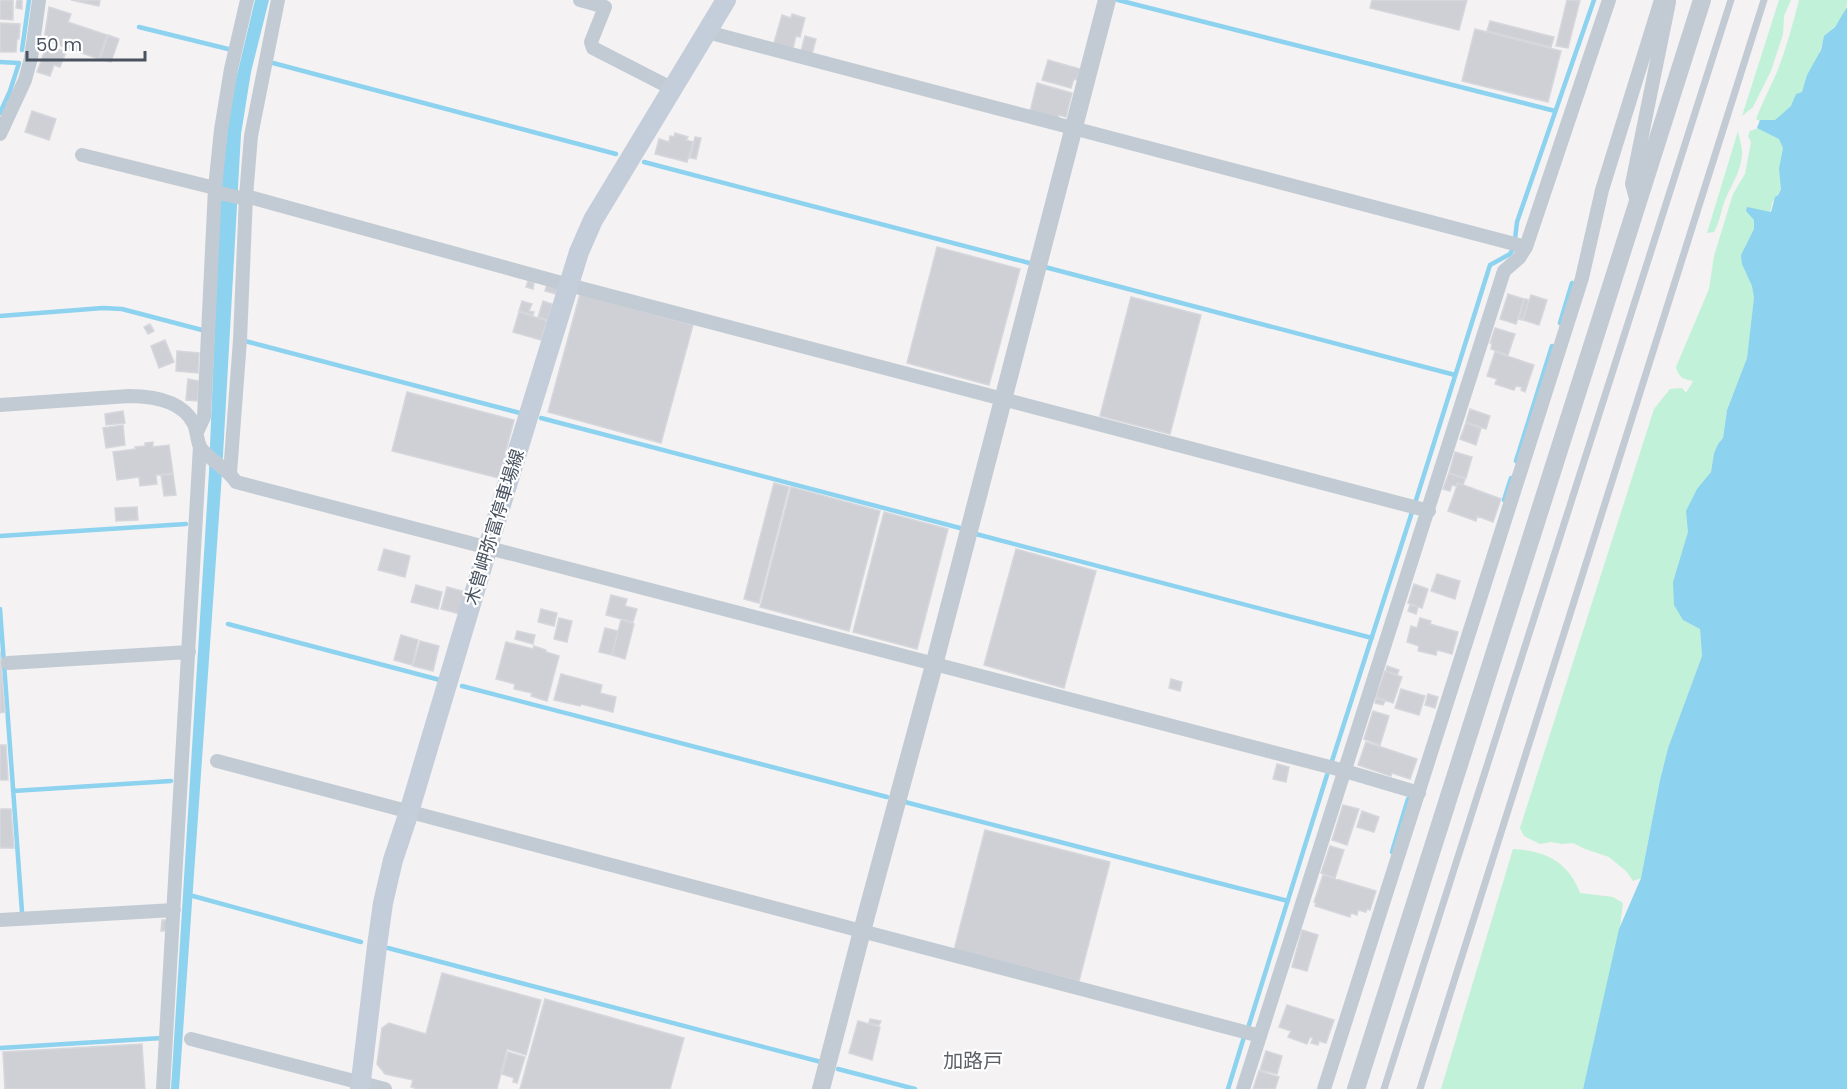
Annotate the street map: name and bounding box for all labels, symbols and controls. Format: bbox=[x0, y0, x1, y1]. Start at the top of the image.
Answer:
scale bar bbox=[27, 24, 146, 62]
text: 50 m bbox=[36, 32, 82, 57]
street label: 木曽岬弥富停車場線 bbox=[458, 446, 530, 608]
district label: 加路戸 bbox=[943, 1047, 1003, 1075]

